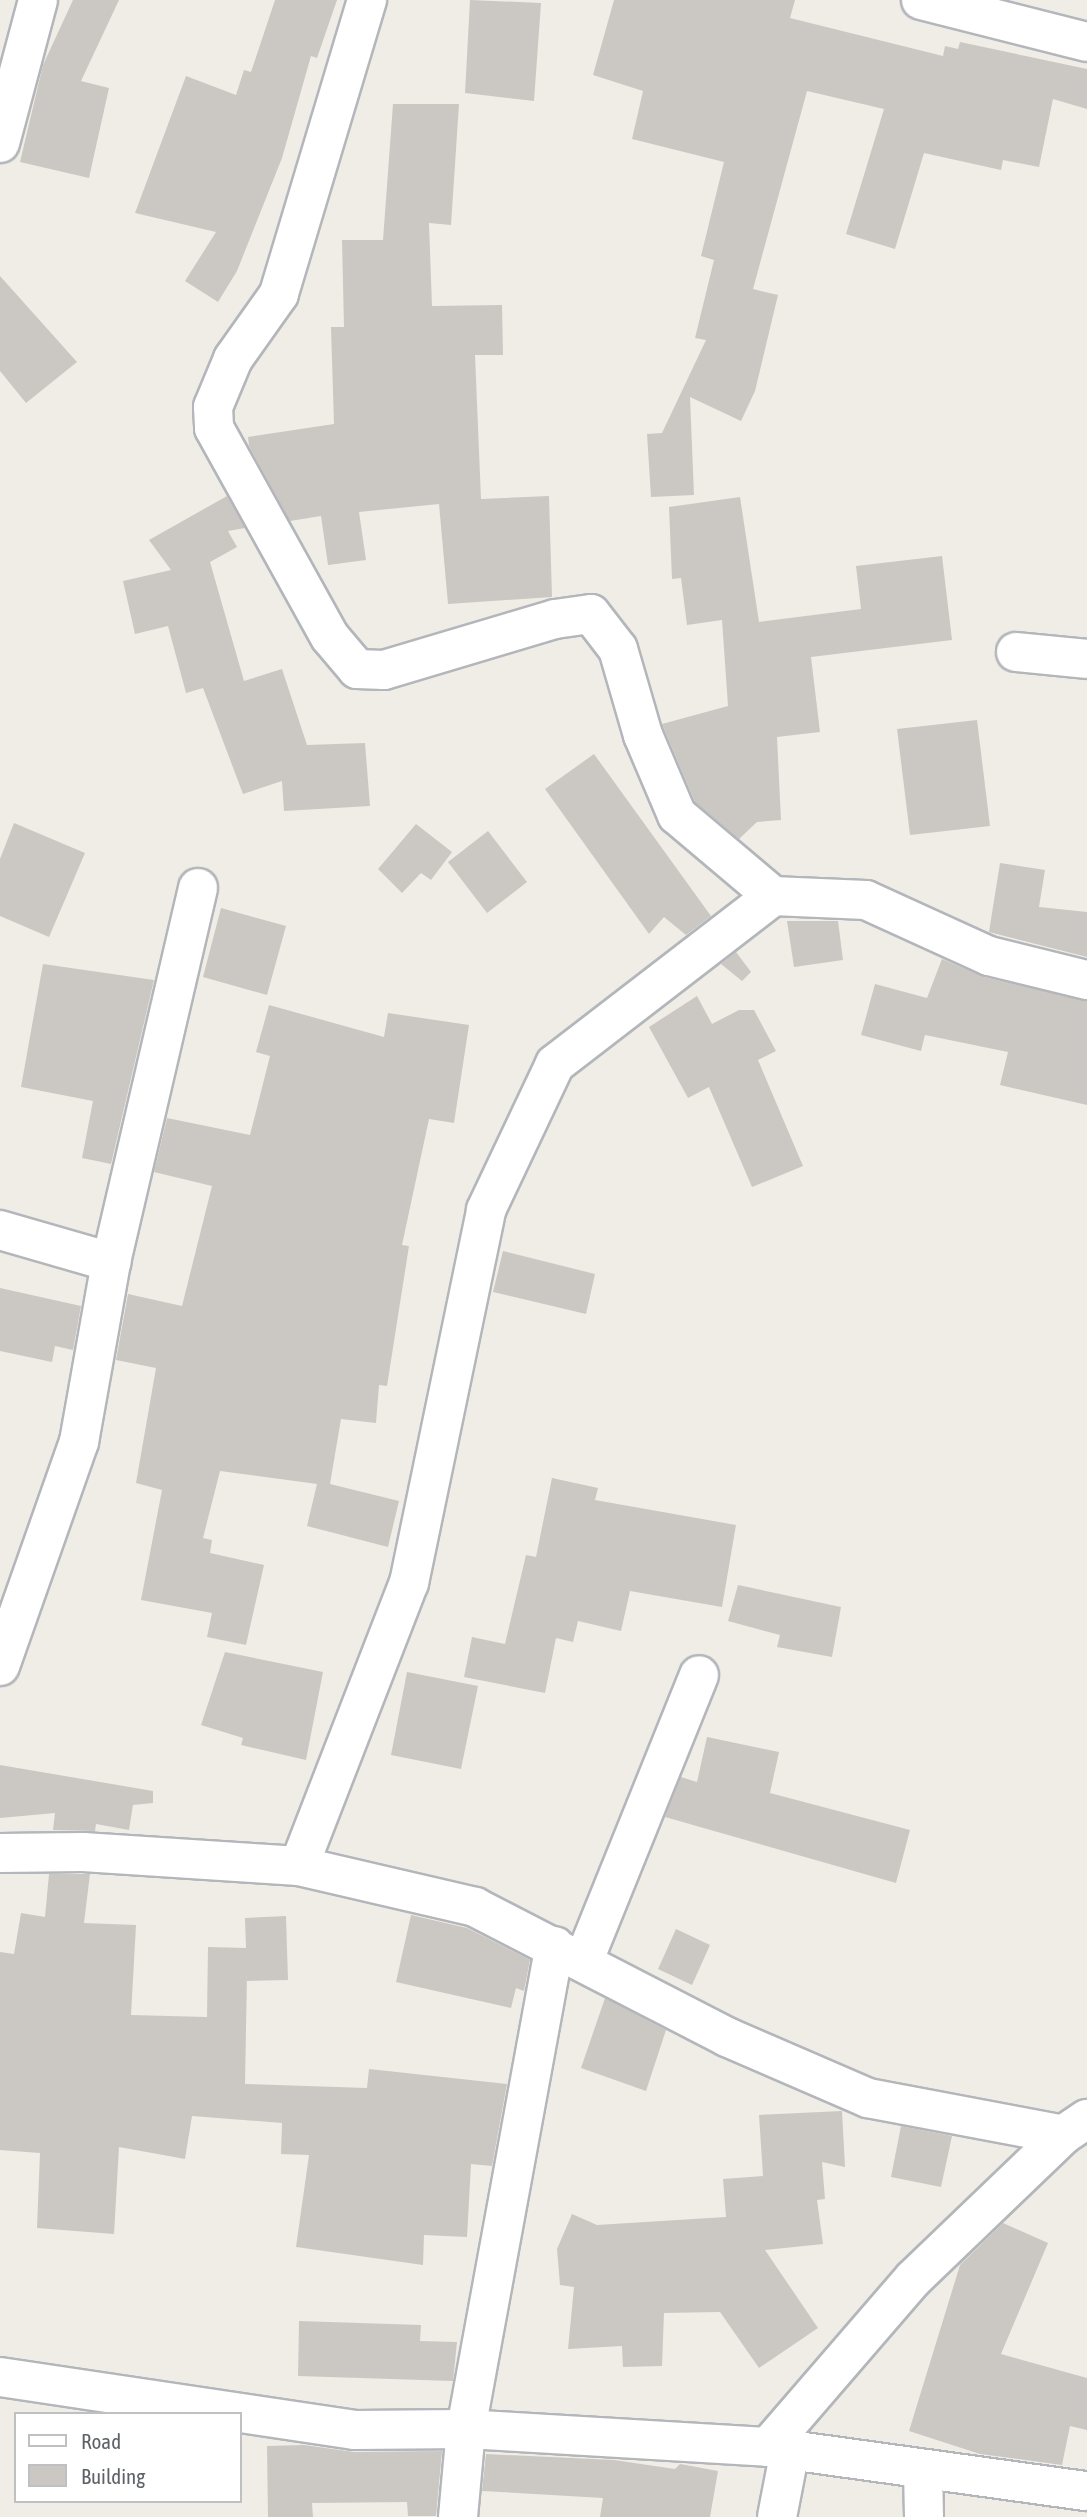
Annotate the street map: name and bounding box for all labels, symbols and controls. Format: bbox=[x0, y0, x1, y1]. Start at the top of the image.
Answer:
legend bbox=[14, 2412, 242, 2503]
text: Road bbox=[81, 2429, 121, 2453]
text: Building bbox=[81, 2464, 145, 2488]

